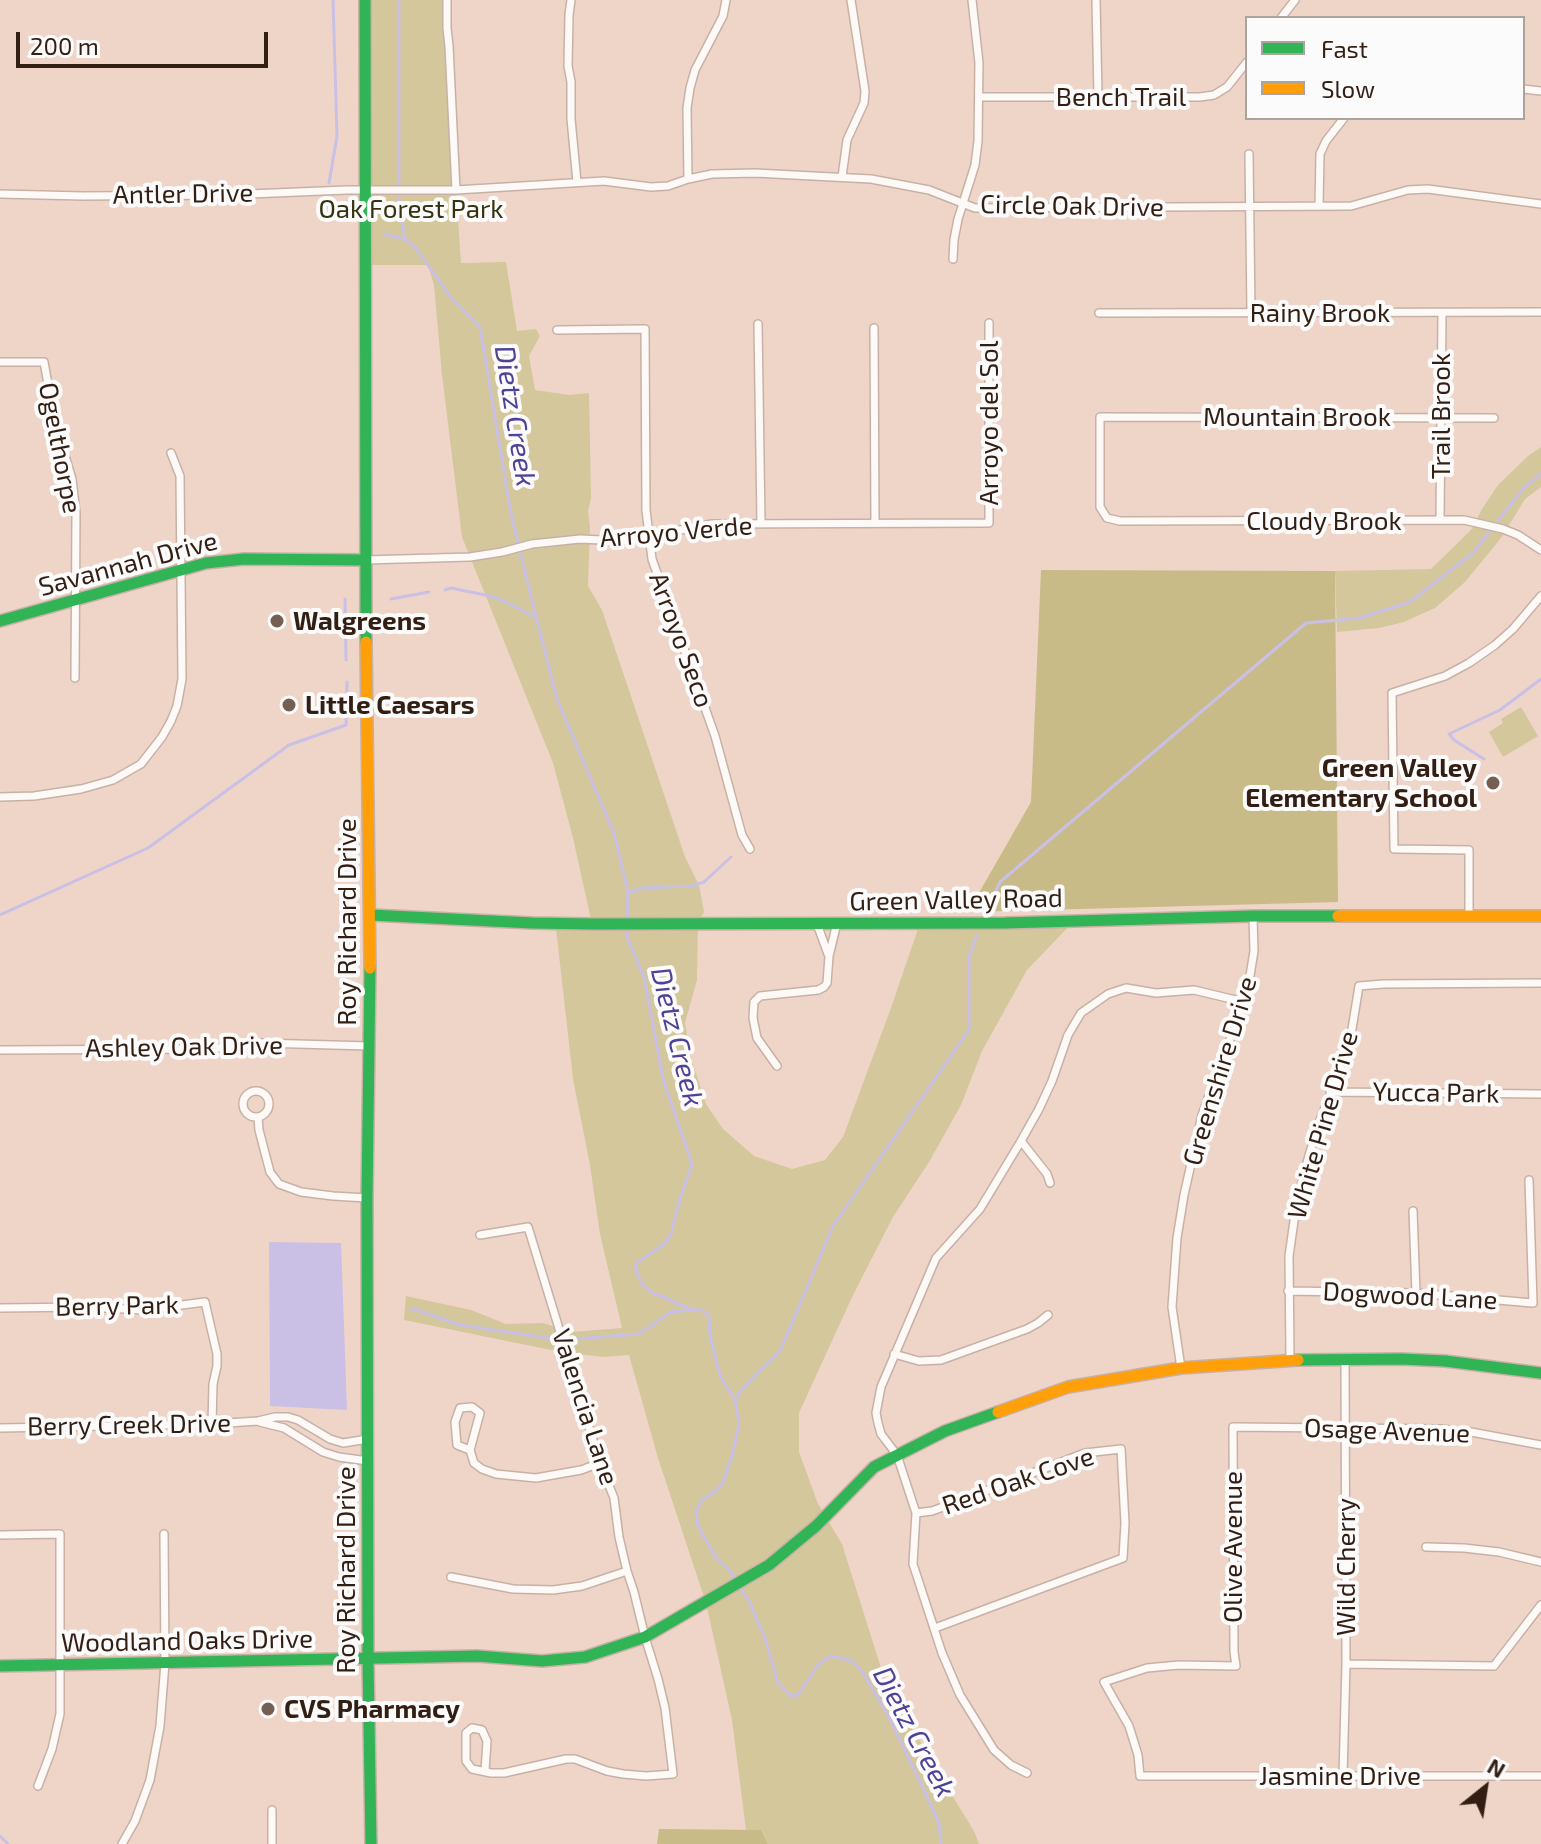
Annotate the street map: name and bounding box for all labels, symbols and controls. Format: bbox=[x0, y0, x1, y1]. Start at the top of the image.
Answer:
scale bar bbox=[20, 16, 272, 66]
legend bbox=[1245, 16, 1525, 120]
text: 200 m bbox=[30, 31, 99, 60]
text: Fast bbox=[1321, 34, 1368, 63]
text: Slow bbox=[1321, 74, 1375, 103]
street label: Bench Trail bbox=[1056, 81, 1186, 113]
street label: Antler Drive bbox=[112, 177, 254, 211]
street label: Circle Oak Drive bbox=[980, 189, 1164, 223]
park label: Oak Forest Park bbox=[318, 193, 504, 225]
street label: Rainy Brook bbox=[1250, 297, 1390, 329]
street label: Arroyo del Sol bbox=[973, 341, 1005, 505]
water label: Dietz Creek bbox=[487, 343, 543, 489]
street label: Trail Brook bbox=[1425, 353, 1457, 479]
street label: Ogelthorpe bbox=[32, 380, 88, 516]
street label: Mountain Brook bbox=[1203, 401, 1391, 433]
street label: Cloudy Brook bbox=[1246, 505, 1402, 537]
street label: Arroyo Verde bbox=[598, 510, 754, 554]
street label: Savannah Drive bbox=[35, 525, 221, 603]
street label: Arroyo Seco bbox=[642, 568, 720, 712]
place label: Walgreens bbox=[293, 605, 426, 637]
marker: Walgreens bbox=[268, 612, 286, 630]
place label: Little Caesars bbox=[305, 689, 475, 721]
marker: Little Caesars bbox=[280, 696, 298, 714]
place label: Green Valley Elementary School bbox=[1245, 752, 1477, 814]
marker: Green Valley Elementary School bbox=[1484, 774, 1502, 792]
street label: Roy Richard Drive bbox=[331, 818, 363, 1026]
street label: Green Valley Road bbox=[849, 883, 1063, 917]
water label: Dietz Creek bbox=[643, 964, 711, 1110]
street label: Greenshire Drive bbox=[1176, 973, 1264, 1169]
street label: White Pine Drive bbox=[1281, 1027, 1365, 1223]
street label: Ashley Oak Drive bbox=[85, 1030, 283, 1064]
street label: Yucca Park bbox=[1372, 1076, 1500, 1110]
street label: Dogwood Lane bbox=[1322, 1276, 1498, 1316]
street label: Berry Park bbox=[55, 1289, 179, 1323]
street label: Valencia Lane bbox=[545, 1325, 625, 1489]
street label: Berry Creek Drive bbox=[27, 1408, 231, 1442]
street label: Osage Avenue bbox=[1303, 1413, 1471, 1449]
street label: Red Oak Cove bbox=[938, 1440, 1098, 1522]
street label: Roy Richard Drive bbox=[330, 1466, 362, 1674]
street label: Olive Avenue bbox=[1217, 1471, 1249, 1623]
street label: Wild Cherry bbox=[1330, 1498, 1362, 1636]
street label: Woodland Oaks Drive bbox=[61, 1623, 313, 1659]
water label: Dietz Creek bbox=[866, 1661, 962, 1803]
place label: CVS Pharmacy bbox=[284, 1693, 460, 1725]
marker: CVS Pharmacy bbox=[259, 1700, 277, 1718]
north arrow bbox=[1445, 1748, 1525, 1828]
text: N bbox=[1484, 1752, 1510, 1782]
street label: Jasmine Drive bbox=[1259, 1760, 1421, 1792]

